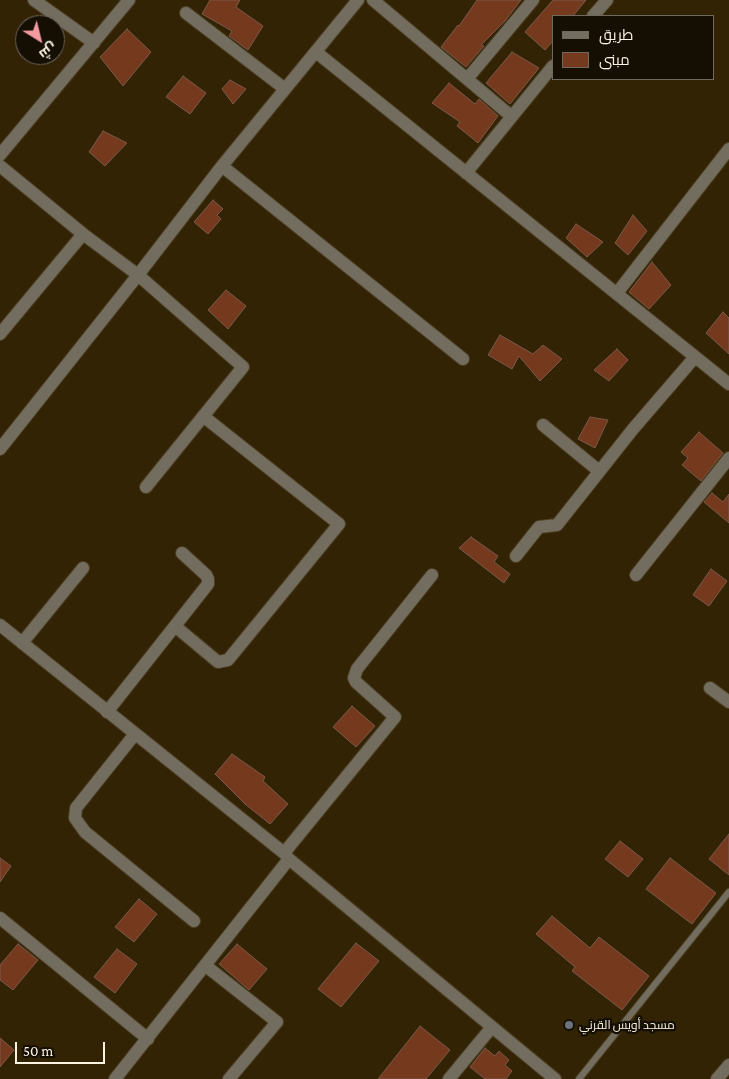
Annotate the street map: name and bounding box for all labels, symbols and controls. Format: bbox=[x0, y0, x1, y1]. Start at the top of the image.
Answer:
north arrow bbox=[15, 15, 65, 65]
legend bbox=[552, 15, 714, 80]
text: طريق bbox=[599, 27, 633, 43]
text: ش bbox=[36, 40, 60, 63]
text: مبنى bbox=[599, 52, 630, 68]
place label: مسجد أويس القرني bbox=[579, 1018, 675, 1032]
marker: مسجد أويس القرني bbox=[563, 1019, 575, 1031]
scale bar bbox=[18, 1032, 108, 1064]
text: 50 m bbox=[23, 1043, 53, 1059]

